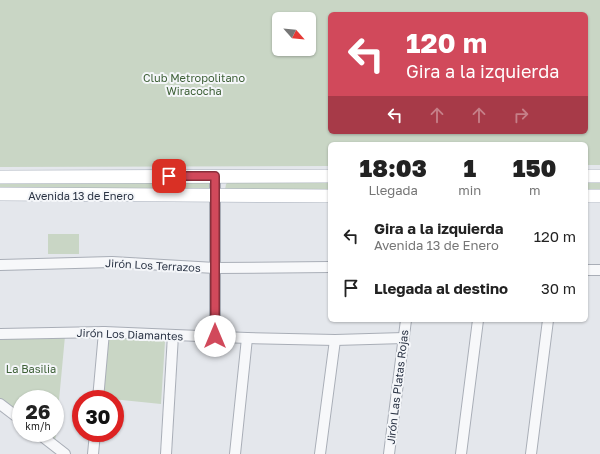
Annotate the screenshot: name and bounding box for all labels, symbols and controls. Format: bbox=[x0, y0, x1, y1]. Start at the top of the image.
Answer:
north arrow bbox=[272, 12, 316, 56]
map controls bbox=[272, 12, 316, 56]
text: 120 m bbox=[406, 26, 487, 59]
icon: left bbox=[340, 28, 392, 80]
text: Gira a la izquierda bbox=[406, 60, 559, 82]
park label: Club Metropolitano Wiracocha bbox=[143, 71, 245, 97]
icon: left bbox=[384, 104, 406, 126]
icon: ahead bbox=[426, 104, 448, 126]
icon: ahead bbox=[468, 104, 490, 126]
icon: right bbox=[510, 104, 532, 126]
text: 18:03 bbox=[360, 153, 427, 182]
text: 1 bbox=[463, 153, 476, 182]
text: 150 bbox=[513, 153, 556, 182]
pin bbox=[152, 159, 186, 193]
icon: arrive bbox=[158, 165, 180, 187]
text: Llegada bbox=[368, 182, 418, 198]
text: min bbox=[458, 182, 481, 198]
text: m bbox=[529, 182, 540, 198]
street label: Avenida 13 de Enero bbox=[28, 189, 134, 202]
text: Gira a la izquierda bbox=[374, 219, 504, 237]
icon: left bbox=[340, 225, 362, 247]
text: 120 m bbox=[534, 227, 576, 245]
text: Avenida 13 de Enero bbox=[374, 237, 499, 253]
street label: Jirón Los Terrazos bbox=[105, 256, 201, 274]
icon: arrive bbox=[340, 277, 362, 299]
text: Llegada al destino bbox=[374, 279, 508, 297]
text: 30 m bbox=[541, 279, 576, 297]
position arrow bbox=[194, 315, 236, 357]
street label: Jirón Los Diamantes bbox=[76, 326, 184, 342]
street label: Jirón Las Platas Rojas bbox=[384, 329, 411, 445]
park label: La Basilia bbox=[6, 362, 56, 375]
speed limit sign: 30 bbox=[72, 390, 124, 442]
text: 26 bbox=[26, 399, 50, 423]
text: km/h bbox=[25, 420, 51, 432]

